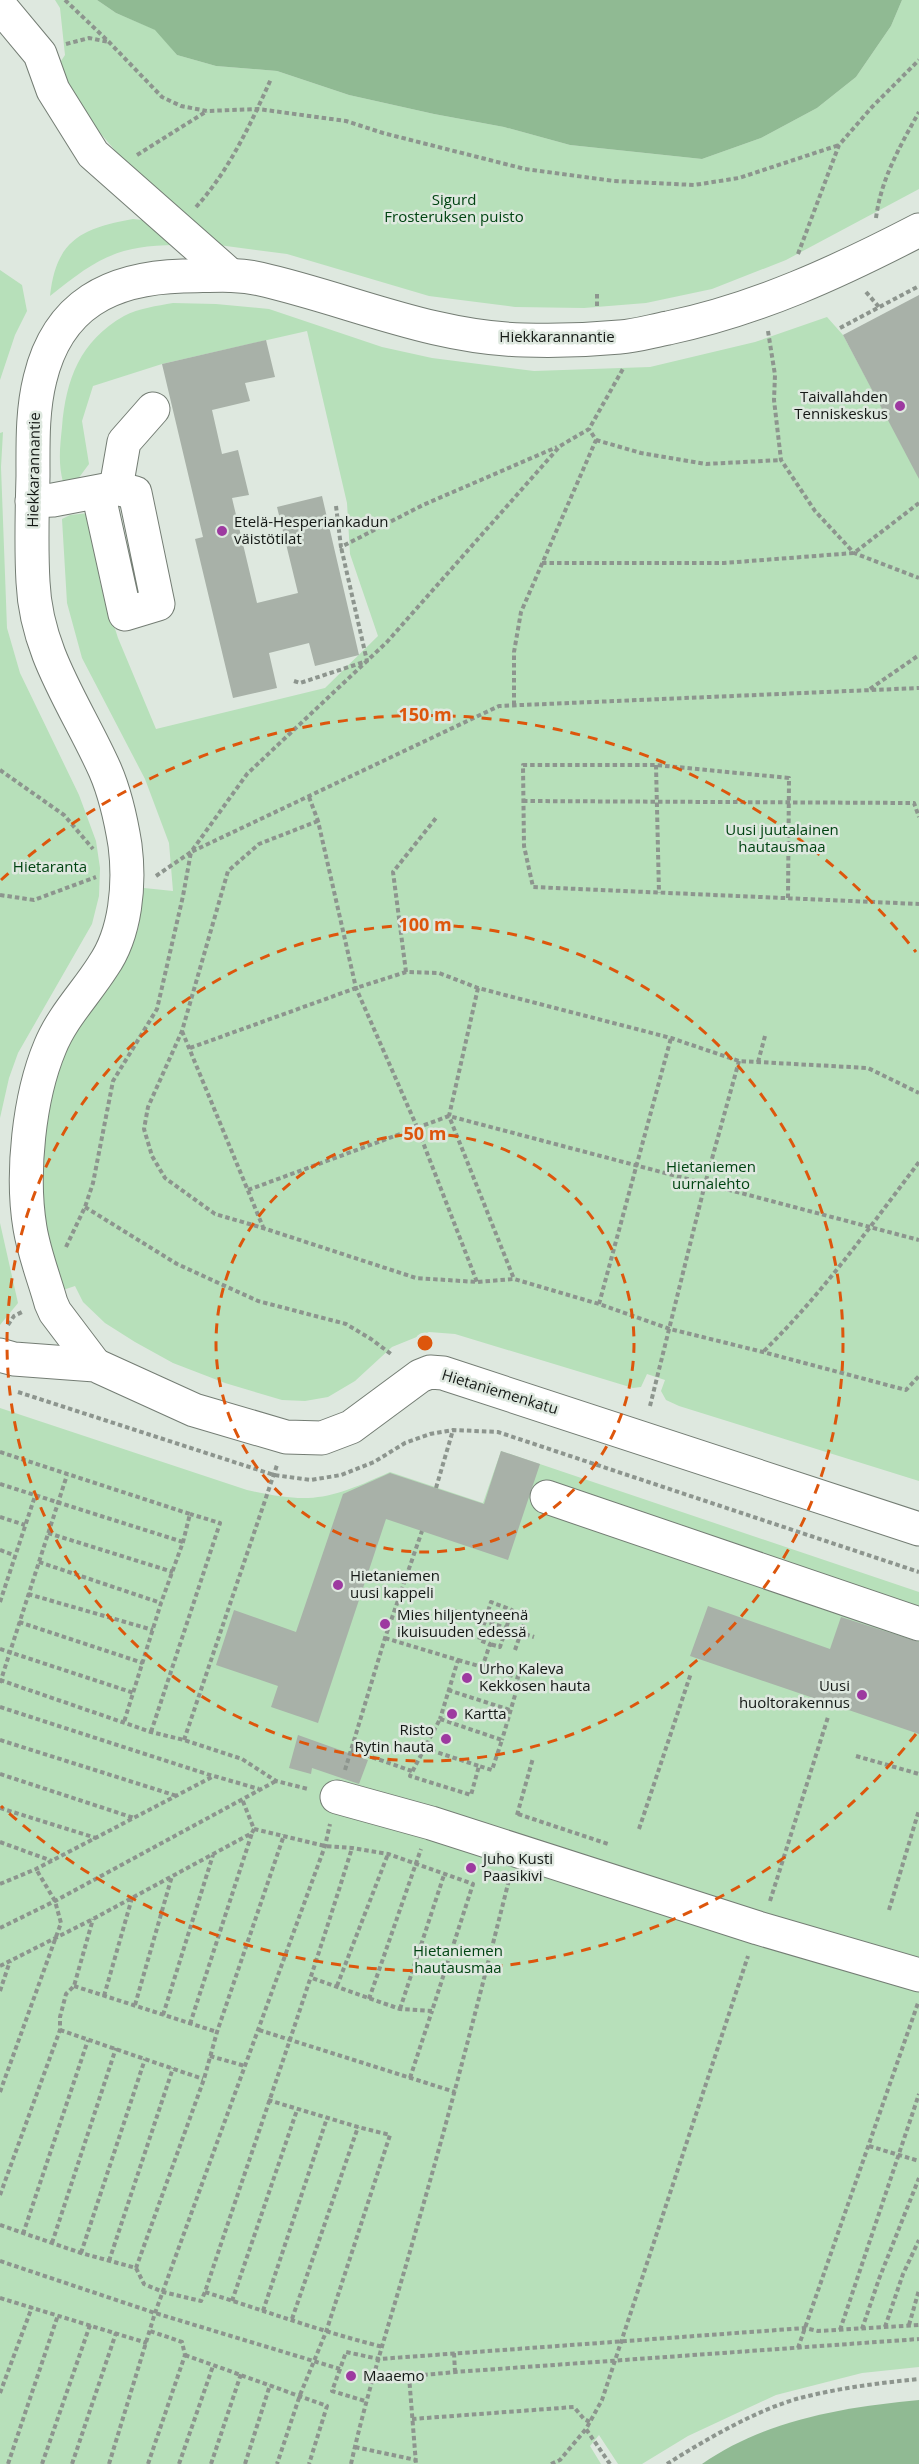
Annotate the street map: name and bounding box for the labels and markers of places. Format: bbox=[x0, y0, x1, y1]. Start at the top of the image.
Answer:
place label: Taivallahden Tenniskeskus bbox=[794, 386, 888, 423]
marker: Taivallahden Tenniskeskus bbox=[893, 399, 907, 413]
place label: Etelä-Hesperiankadun väistötilat bbox=[234, 511, 389, 548]
marker: Etelä-Hesperiankadun väistötilat bbox=[215, 524, 229, 538]
centre of rings bbox=[415, 1333, 435, 1353]
place label: Hietaniemen uusi kappeli bbox=[350, 1565, 440, 1602]
marker: Hietaniemen uusi kappeli bbox=[331, 1578, 345, 1592]
place label: Mies hiljentyneenä ikuisuuden edessä bbox=[397, 1604, 528, 1641]
marker: Mies hiljentyneenä ikuisuuden edessä bbox=[378, 1617, 392, 1631]
place label: Urho Kaleva Kekkosen hauta bbox=[479, 1658, 590, 1695]
marker: Urho Kaleva Kekkosen hauta bbox=[460, 1671, 474, 1685]
place label: Uusi huoltorakennus bbox=[739, 1675, 850, 1712]
marker: Uusi huoltorakennus bbox=[855, 1688, 869, 1702]
place label: Kartta bbox=[464, 1703, 507, 1723]
marker: Kartta bbox=[445, 1707, 459, 1721]
place label: Risto Rytin hauta bbox=[355, 1719, 434, 1756]
marker: Risto Rytin hauta bbox=[439, 1732, 453, 1746]
place label: Juho Kusti Paasikivi bbox=[481, 1848, 553, 1885]
marker: Juho Kusti Paasikivi bbox=[464, 1861, 478, 1875]
place label: Maaemo bbox=[363, 2365, 425, 2385]
marker: Maaemo bbox=[344, 2369, 358, 2383]

